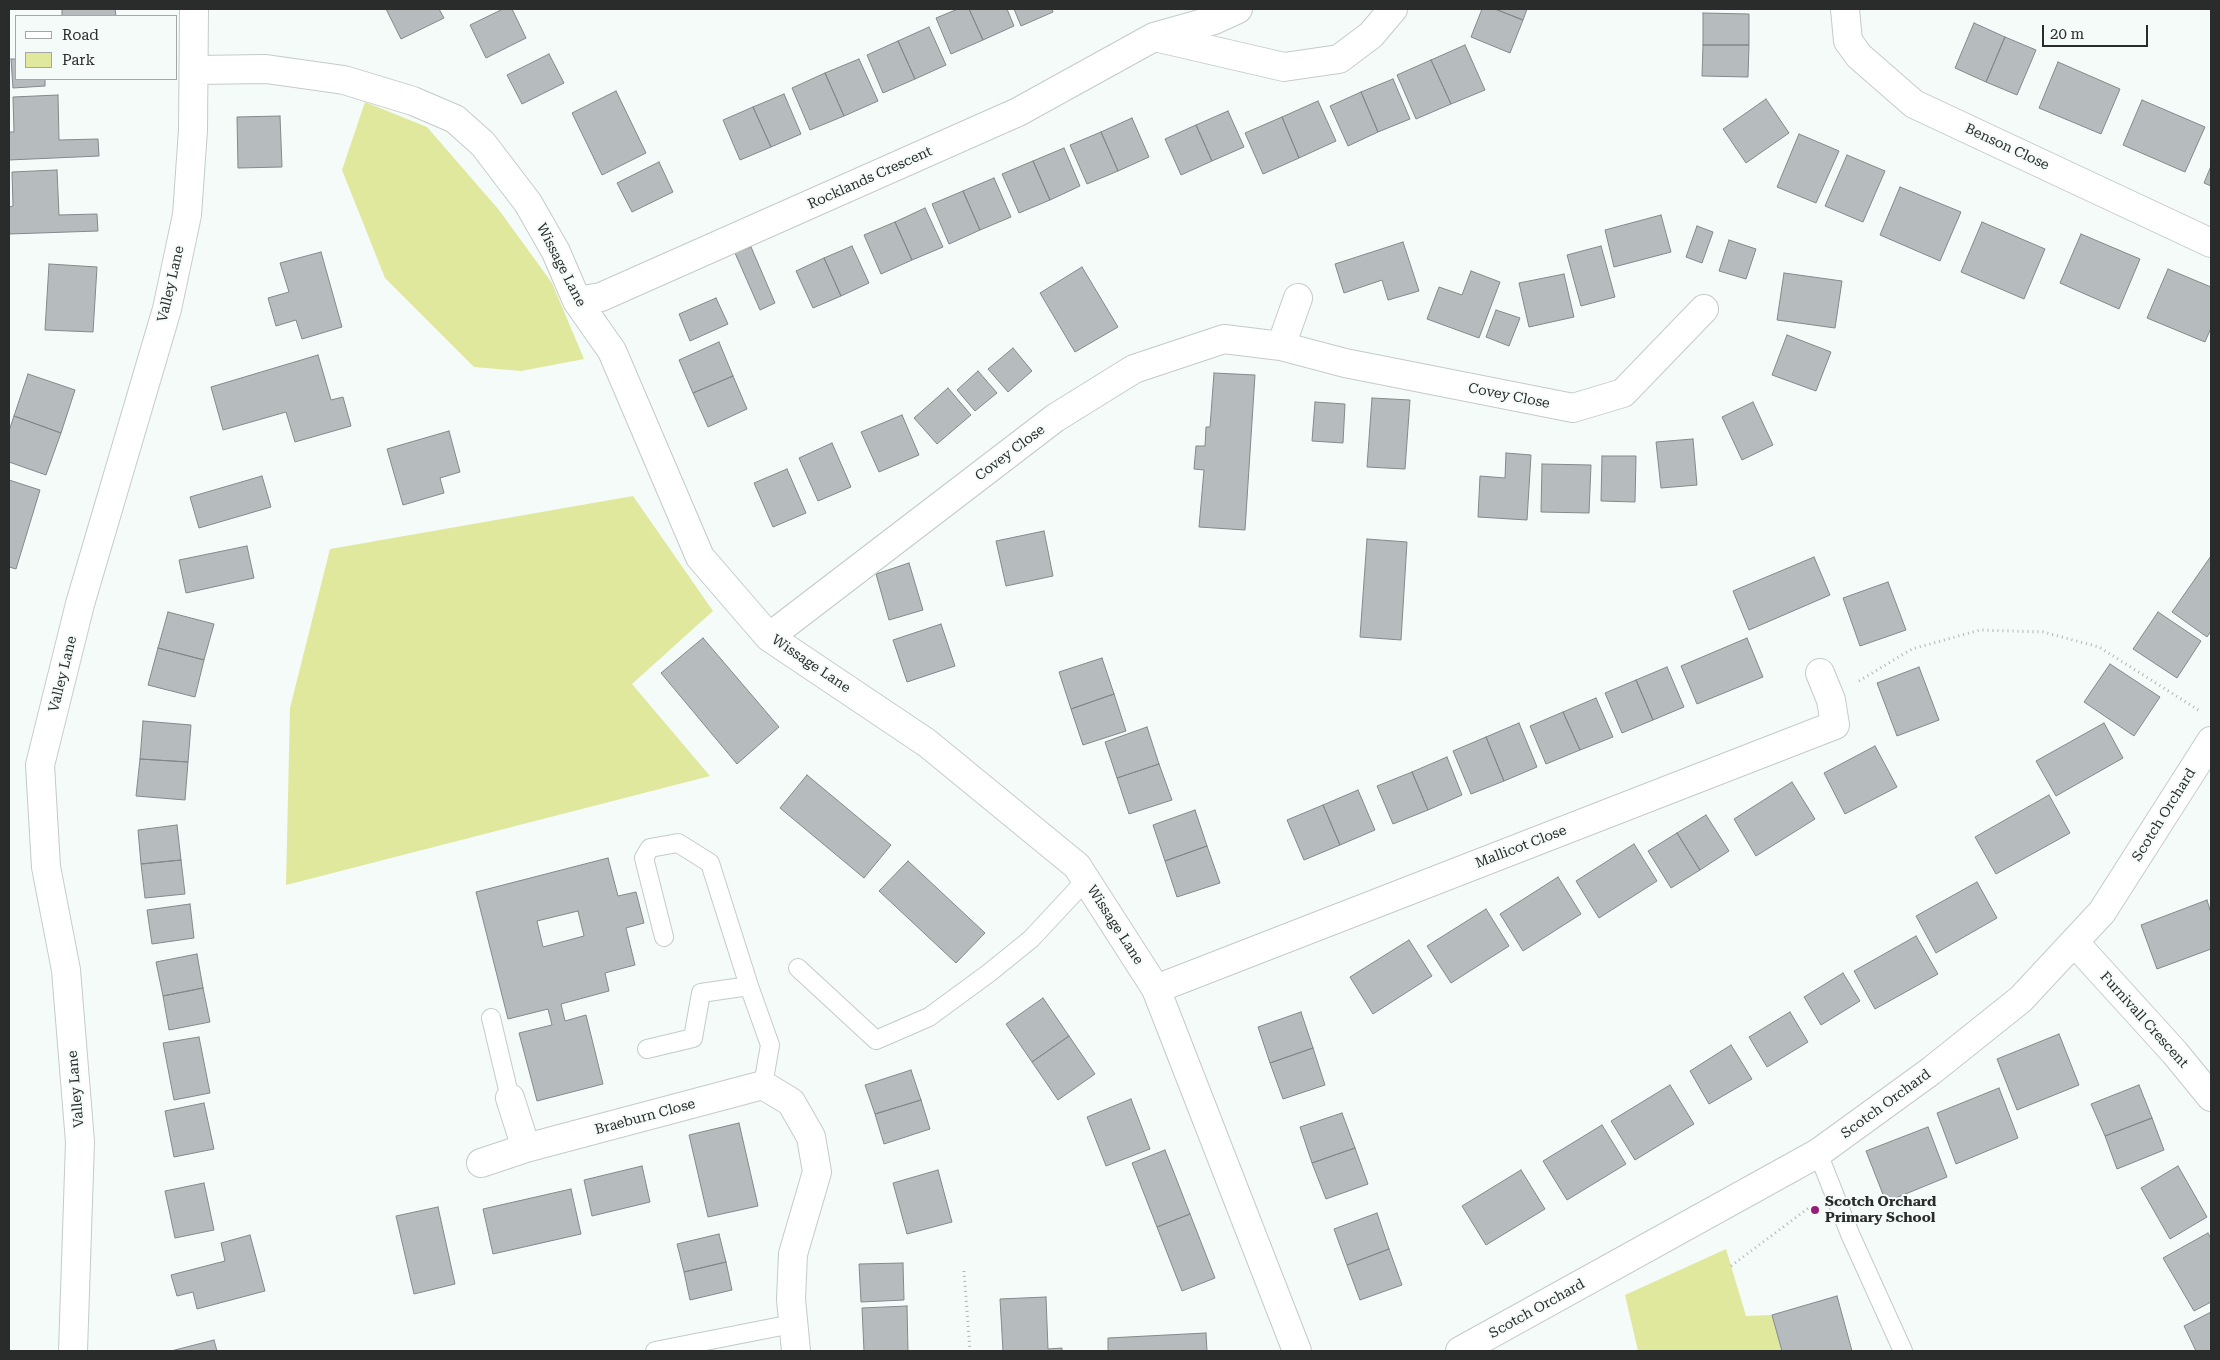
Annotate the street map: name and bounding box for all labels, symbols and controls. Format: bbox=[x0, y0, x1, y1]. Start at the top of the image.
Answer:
legend bbox=[15, 15, 178, 80]
scale bar bbox=[2045, 15, 2151, 47]
text: 20 m bbox=[2050, 25, 2084, 43]
text: Road bbox=[62, 26, 99, 44]
text: Park bbox=[62, 51, 95, 69]
street label: Benson Close bbox=[1962, 120, 2052, 174]
street label: Rocklands Crescent bbox=[805, 143, 935, 213]
street label: Wissage Lane bbox=[533, 220, 589, 310]
street label: Valley Lane bbox=[154, 244, 188, 324]
street label: Covey Close bbox=[1467, 380, 1551, 412]
street label: Covey Close bbox=[972, 421, 1048, 485]
street label: Wissage Lane bbox=[768, 631, 854, 697]
street label: Valley Lane bbox=[45, 634, 81, 714]
street label: Scotch Orchard bbox=[2129, 765, 2199, 865]
street label: Mallicot Close bbox=[1473, 822, 1569, 872]
street label: Wissage Lane bbox=[1083, 882, 1147, 968]
street label: Furnivall Crescent bbox=[2096, 968, 2192, 1072]
street label: Valley Lane bbox=[64, 1050, 88, 1128]
street label: Scotch Orchard bbox=[1838, 1066, 1934, 1142]
street label: Braeburn Close bbox=[593, 1096, 697, 1138]
place label: Scotch Orchard Primary School bbox=[1825, 1194, 1936, 1226]
marker: Scotch Orchard Primary School bbox=[1809, 1204, 1821, 1216]
street label: Scotch Orchard bbox=[1486, 1276, 1588, 1342]

